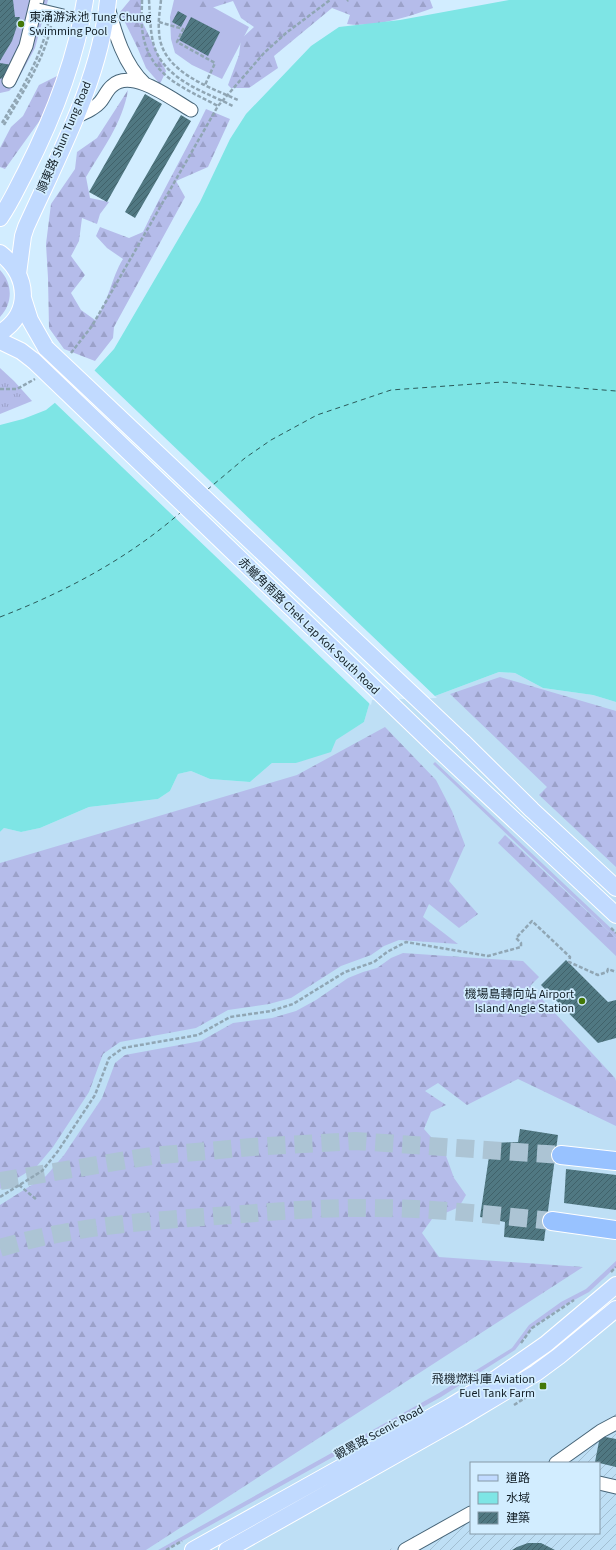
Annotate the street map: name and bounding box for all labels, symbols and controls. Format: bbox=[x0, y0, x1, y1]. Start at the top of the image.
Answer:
place label: 東涌游泳池 Tung Chung Swimming Pool bbox=[29, 9, 151, 40]
marker: 東涌游泳池 Tung Chung Swimming Pool bbox=[16, 19, 26, 29]
street label: 順東路 Shun Tung Road bbox=[33, 79, 96, 196]
street label: 赤鱲角南路 Chek Lap Kok South Road bbox=[234, 554, 383, 699]
place label: 機場島轉向站 Airport Island Angle Station bbox=[465, 986, 574, 1017]
marker: 機場島轉向站 Airport Island Angle Station bbox=[577, 996, 587, 1006]
place label: 飛機燃料庫 Aviation Fuel Tank Farm bbox=[432, 1371, 535, 1402]
marker: 飛機燃料庫 Aviation Fuel Tank Farm bbox=[538, 1381, 548, 1391]
street label: 觀景路 Scenic Road bbox=[332, 1401, 427, 1464]
legend bbox=[470, 1462, 600, 1534]
text: 道路 bbox=[506, 1470, 530, 1487]
text: 水域 bbox=[506, 1490, 530, 1507]
text: 建築 bbox=[506, 1510, 530, 1527]

